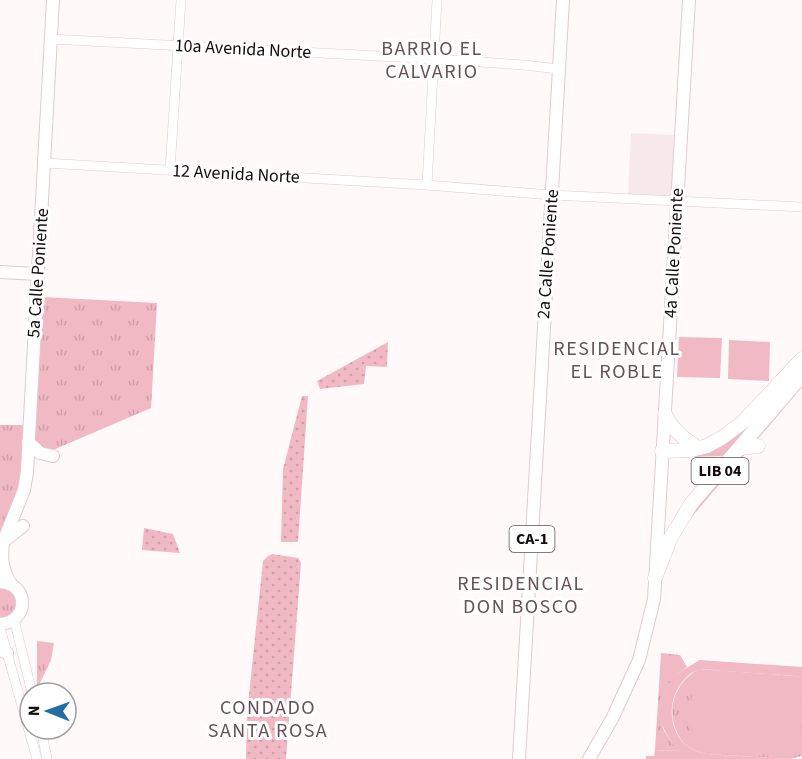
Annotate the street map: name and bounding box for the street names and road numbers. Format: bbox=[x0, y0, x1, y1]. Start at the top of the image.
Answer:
street label: 10a Avenida Norte bbox=[174, 33, 312, 65]
street label: 12 Avenida Norte bbox=[172, 158, 301, 190]
street label: 4a Calle Poniente bbox=[658, 187, 690, 319]
street label: 2a Calle Poniente bbox=[531, 188, 565, 320]
street label: 5a Calle Poniente bbox=[21, 207, 55, 339]
road number: LIB 04 bbox=[692, 458, 748, 484]
road number: CA-1 bbox=[510, 526, 554, 552]

